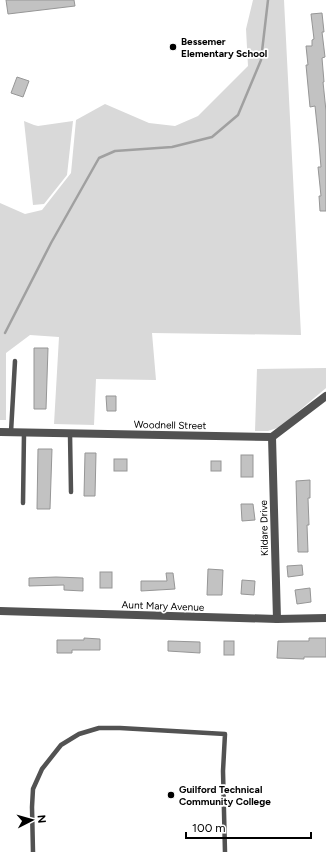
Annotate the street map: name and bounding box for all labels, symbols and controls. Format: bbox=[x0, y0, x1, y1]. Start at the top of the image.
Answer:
place label: Bessemer Elementary School bbox=[181, 35, 267, 60]
marker: Bessemer Elementary School bbox=[168, 42, 178, 52]
street label: Woodnell Street bbox=[134, 418, 207, 432]
street label: Kildare Drive bbox=[257, 499, 271, 556]
street label: Aunt Mary Avenue bbox=[121, 598, 205, 614]
place label: Guilford Technical Community College bbox=[179, 783, 271, 808]
marker: Guilford Technical Community College bbox=[166, 790, 176, 800]
north arrow bbox=[12, 800, 52, 840]
text: N bbox=[35, 814, 48, 824]
scale bar bbox=[186, 814, 311, 840]
text: 100 m bbox=[192, 821, 226, 835]

